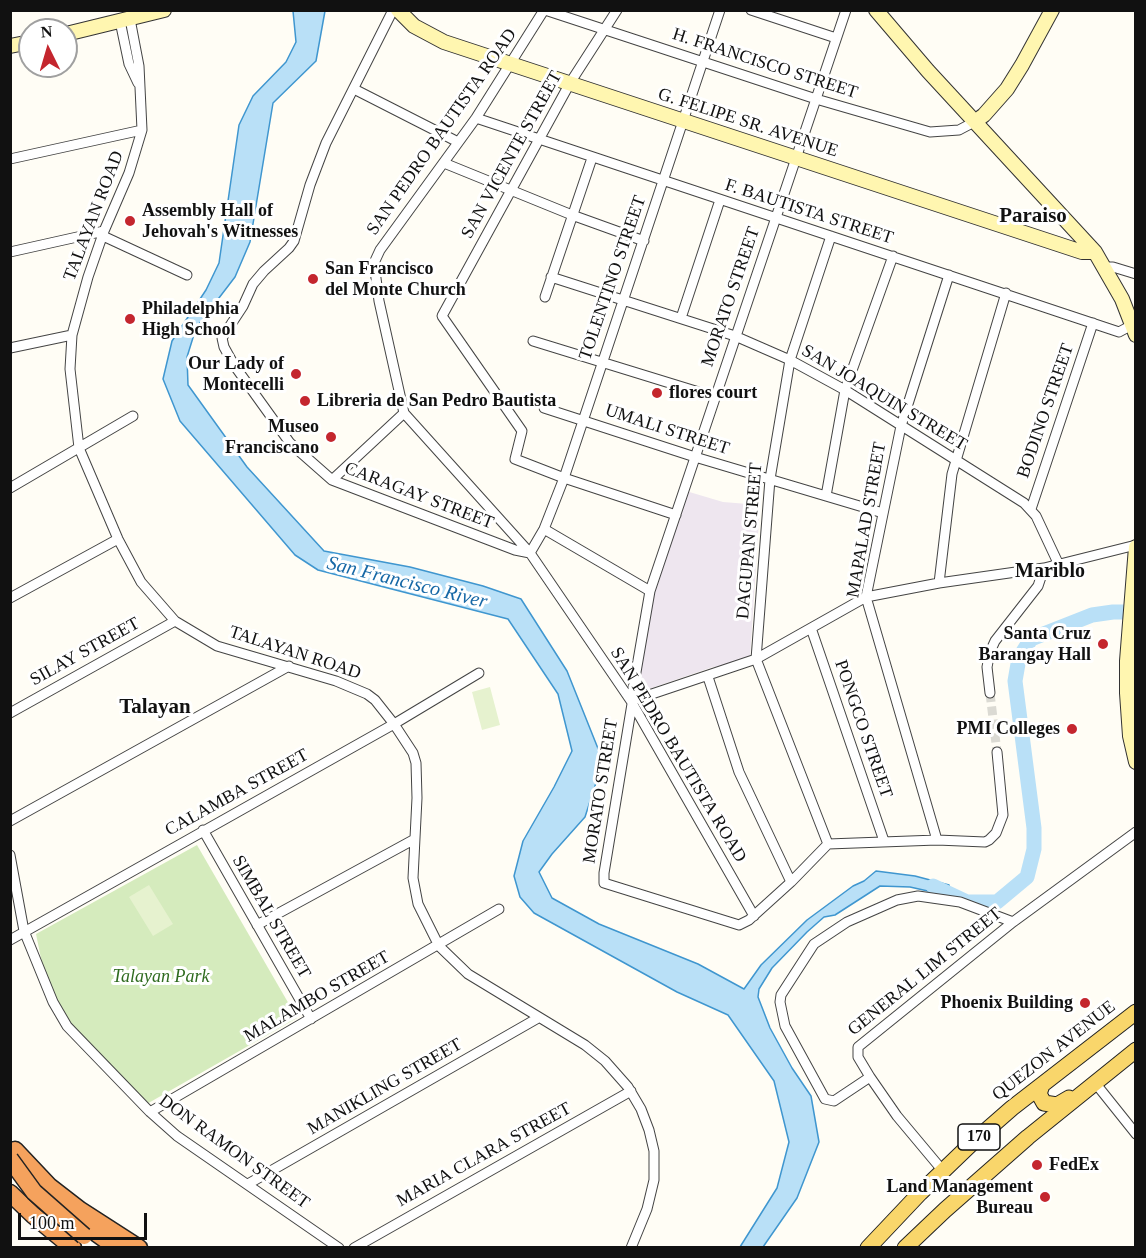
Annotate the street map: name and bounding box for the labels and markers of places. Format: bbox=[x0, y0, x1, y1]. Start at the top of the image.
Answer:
place label: Assembly Hall of Jehovah's Witnesses bbox=[142, 200, 324, 242]
marker: Assembly Hall of Jehovah's Witnesses bbox=[123, 214, 137, 228]
place label: San Francisco del Monte Church bbox=[325, 258, 480, 300]
marker: San Francisco del Monte Church bbox=[306, 272, 320, 286]
place label: Philadelphia High School bbox=[142, 298, 254, 340]
marker: Philadelphia High School bbox=[123, 312, 137, 326]
place label: Our Lady of Montecelli bbox=[182, 353, 284, 395]
marker: Our Lady of Montecelli bbox=[289, 367, 303, 381]
place label: flores court bbox=[669, 382, 771, 404]
marker: flores court bbox=[650, 386, 664, 400]
place label: Libreria de San Pedro Bautista bbox=[317, 390, 584, 412]
marker: Libreria de San Pedro Bautista bbox=[298, 394, 312, 408]
place label: Museo Franciscano bbox=[213, 416, 319, 458]
marker: Museo Franciscano bbox=[324, 430, 338, 444]
place label: Santa Cruz Barangay Hall bbox=[968, 623, 1091, 666]
marker: Santa Cruz Barangay Hall bbox=[1096, 637, 1110, 651]
place label: PMI Colleges bbox=[948, 718, 1060, 740]
marker: PMI Colleges bbox=[1065, 722, 1079, 736]
place label: Phoenix Building bbox=[922, 992, 1073, 1014]
marker: Phoenix Building bbox=[1078, 996, 1092, 1010]
place label: FedEx bbox=[1049, 1154, 1101, 1176]
marker: FedEx bbox=[1030, 1158, 1044, 1172]
place label: Land Management Bureau bbox=[869, 1176, 1033, 1218]
marker: Land Management Bureau bbox=[1038, 1190, 1052, 1204]

